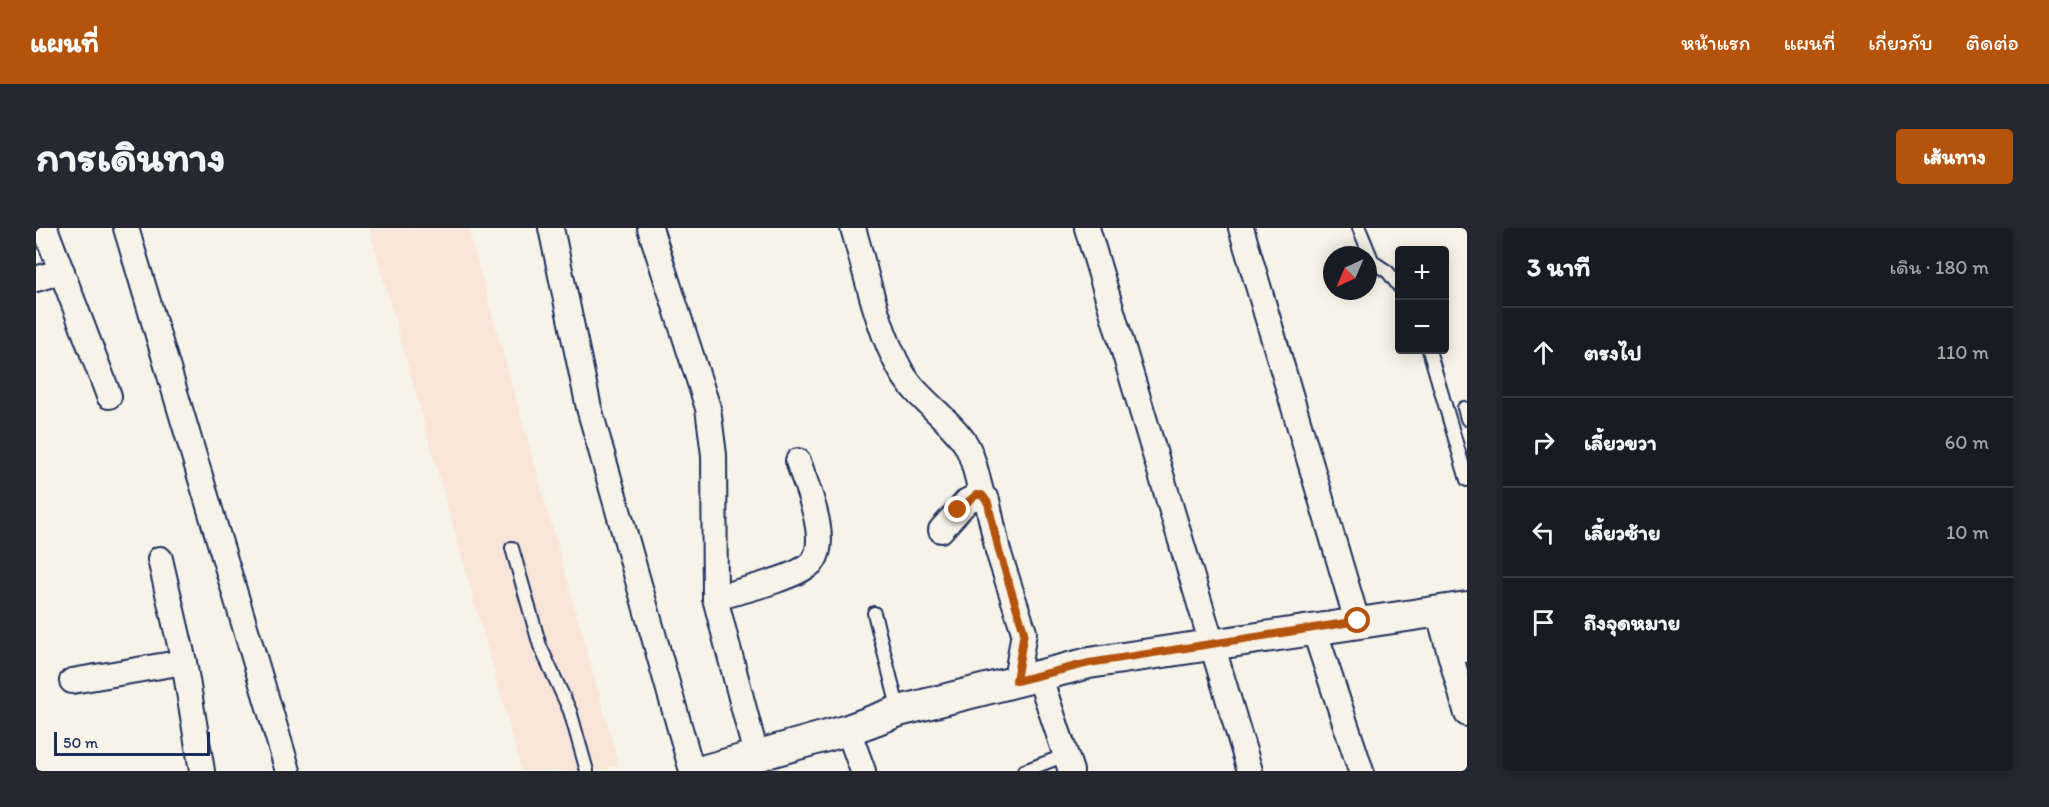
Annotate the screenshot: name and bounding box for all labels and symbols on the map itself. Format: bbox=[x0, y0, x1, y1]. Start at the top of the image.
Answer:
north arrow bbox=[1323, 246, 1377, 300]
route end bbox=[944, 496, 970, 522]
route start bbox=[1344, 607, 1370, 633]
scale bar bbox=[54, 729, 210, 756]

